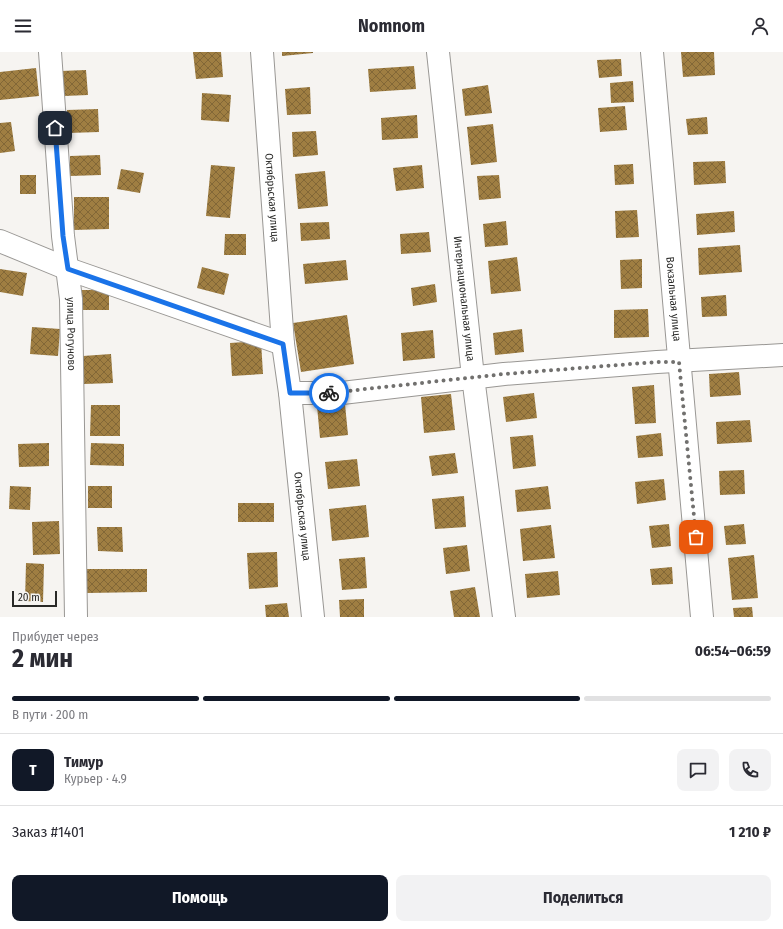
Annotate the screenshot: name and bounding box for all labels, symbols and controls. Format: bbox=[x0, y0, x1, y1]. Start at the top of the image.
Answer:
icon: menu bbox=[12, 15, 34, 37]
text: Nomnom bbox=[358, 15, 425, 37]
icon: person bbox=[749, 15, 771, 37]
pin bbox=[38, 111, 72, 145]
icon: home bbox=[44, 117, 66, 139]
street label: Октябрьская улица bbox=[263, 153, 282, 243]
street label: Интернациональная улица bbox=[451, 235, 478, 362]
street label: Вокзальная улица bbox=[664, 256, 684, 342]
street label: улица Рогуново bbox=[64, 297, 79, 371]
courier bbox=[309, 373, 349, 413]
icon: bike bbox=[318, 382, 340, 404]
street label: Октябрьская улица bbox=[292, 471, 314, 561]
pin bbox=[679, 520, 713, 554]
icon: bag bbox=[685, 526, 707, 548]
scale bar bbox=[12, 589, 57, 608]
text: 20 m bbox=[18, 591, 40, 604]
text: Прибудет через bbox=[12, 629, 99, 644]
text: 06:54–06:59 bbox=[695, 642, 771, 660]
text: 2 мин bbox=[12, 643, 73, 674]
text: В пути · 200 m bbox=[12, 707, 88, 722]
button: chat bbox=[677, 749, 719, 791]
button: phone bbox=[729, 749, 771, 791]
text: Тимур bbox=[64, 753, 103, 771]
text: Т bbox=[29, 761, 37, 779]
text: Курьер · 4.9 bbox=[64, 771, 127, 786]
text: Заказ #1401 bbox=[12, 823, 84, 841]
text: 1 210 ₽ bbox=[729, 823, 771, 841]
button: Помощь bbox=[12, 875, 388, 921]
button: Поделиться bbox=[396, 875, 771, 921]

